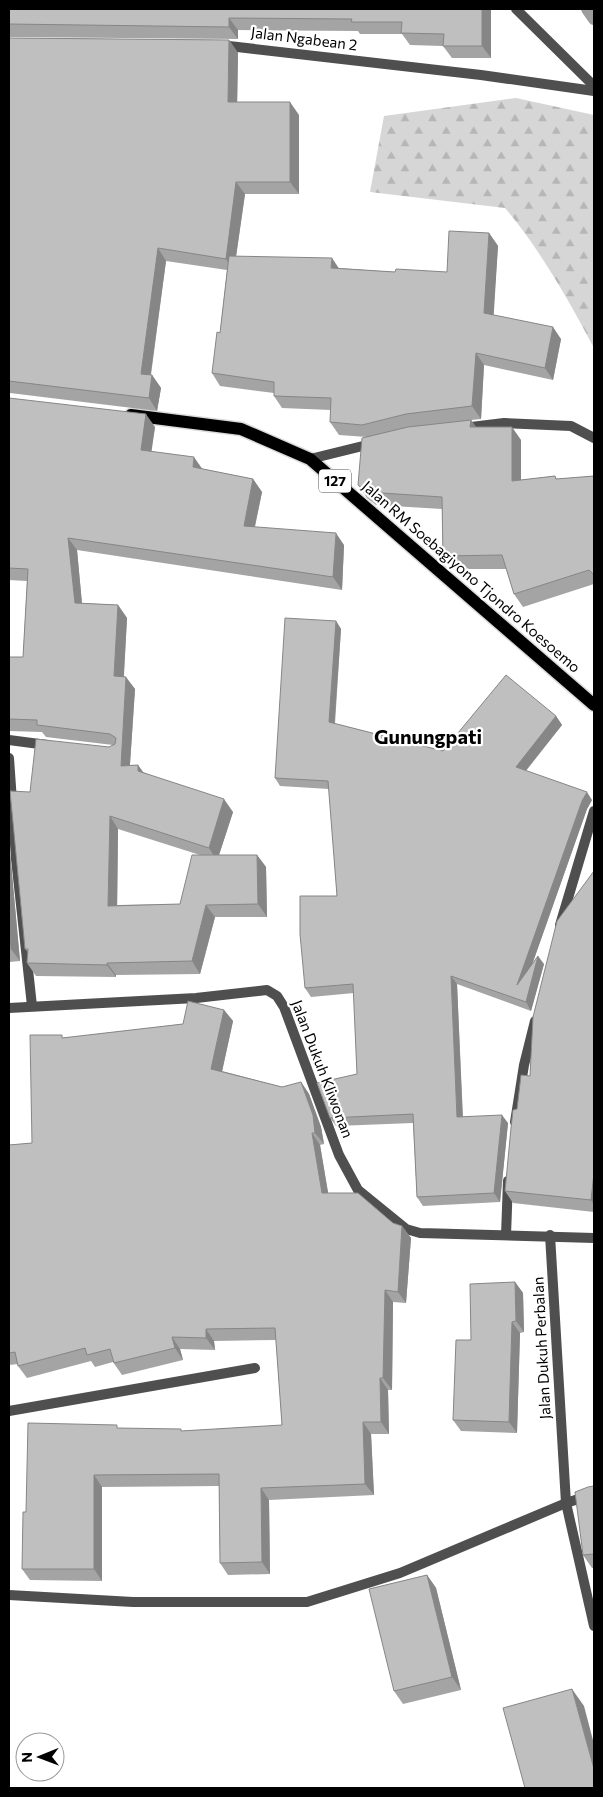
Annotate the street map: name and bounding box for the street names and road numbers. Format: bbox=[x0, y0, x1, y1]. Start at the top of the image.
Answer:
street label: Jalan Ngabean 2 bbox=[250, 23, 358, 53]
road number: 127 bbox=[319, 470, 351, 492]
street label: Jalan RM Soebagiyono Tjondro Koesoemo bbox=[359, 477, 584, 676]
street label: Jalan Dukuh Kliwonan bbox=[288, 997, 358, 1140]
street label: Jalan Dukuh Perbalan bbox=[528, 1276, 554, 1420]

